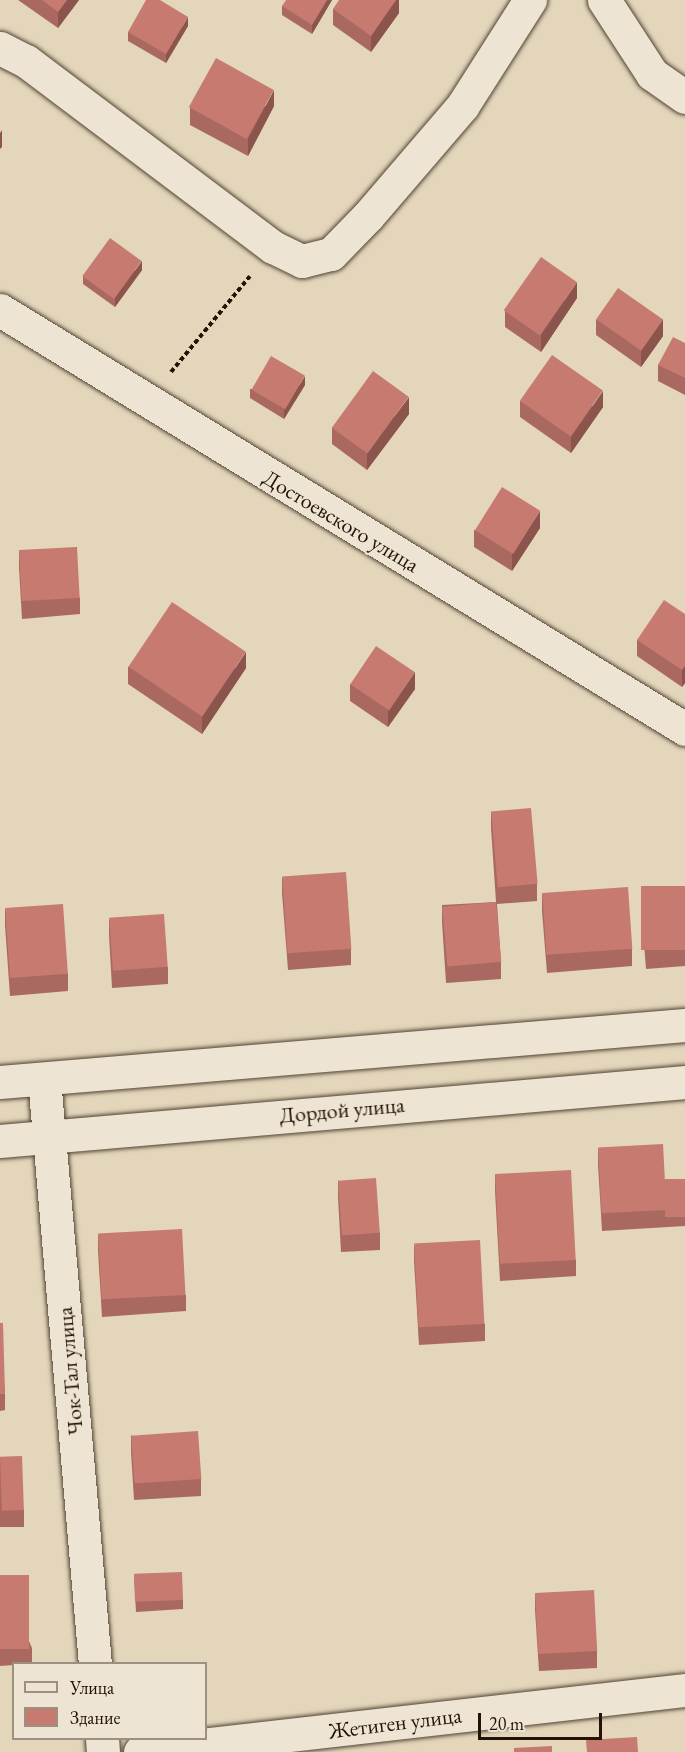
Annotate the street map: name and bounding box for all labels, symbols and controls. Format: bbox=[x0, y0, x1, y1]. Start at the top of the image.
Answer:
street label: Достоевского улица bbox=[258, 464, 424, 578]
street label: Дордой улица bbox=[278, 1091, 406, 1129]
street label: Чок-Тал улица bbox=[51, 1306, 89, 1436]
legend bbox=[12, 1662, 207, 1740]
text: Улица bbox=[70, 1676, 114, 1699]
scale bar bbox=[481, 1701, 606, 1739]
street label: Жетиген улица bbox=[327, 1702, 463, 1744]
text: Здание bbox=[70, 1706, 120, 1729]
text: 20 m bbox=[489, 1712, 524, 1735]

